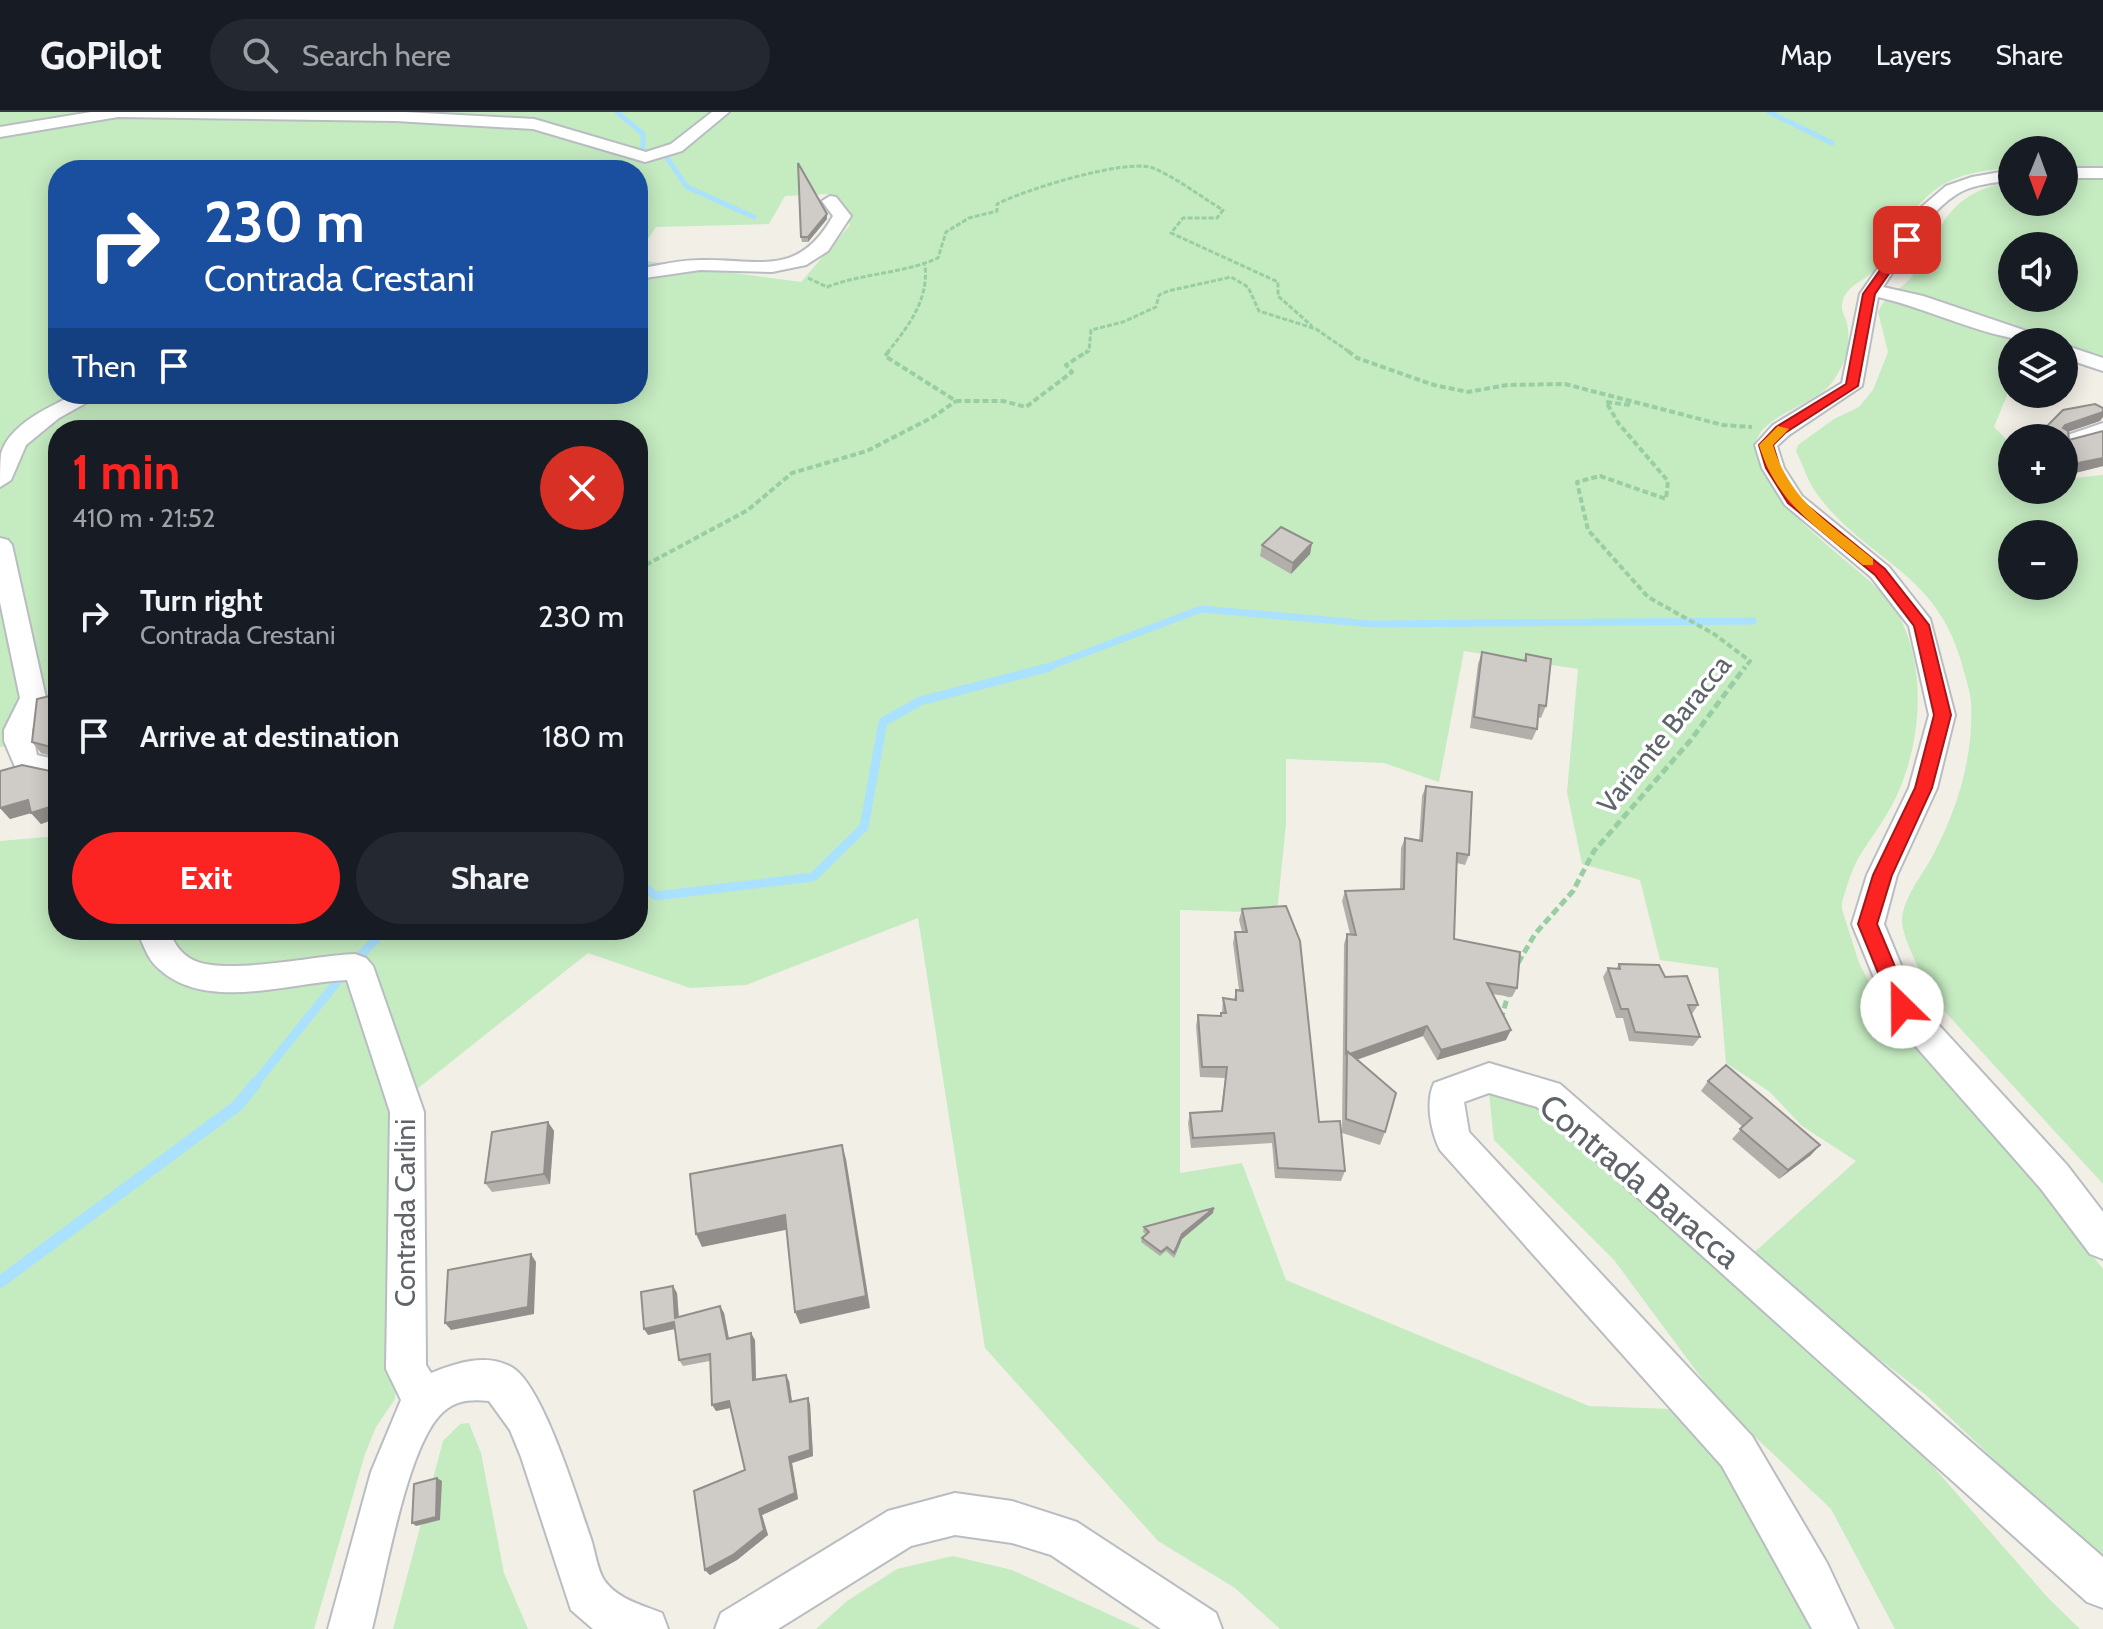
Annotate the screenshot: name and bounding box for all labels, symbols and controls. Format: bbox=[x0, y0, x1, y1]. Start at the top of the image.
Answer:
search box bbox=[210, 19, 770, 91]
text: GoPilot bbox=[40, 32, 162, 79]
icon: search bbox=[238, 33, 282, 77]
text: Search here bbox=[302, 37, 451, 74]
text: Map bbox=[1780, 38, 1832, 72]
text: Layers bbox=[1876, 38, 1951, 72]
text: Share bbox=[1995, 38, 2063, 72]
north arrow bbox=[1998, 136, 2078, 216]
map controls bbox=[1998, 136, 2078, 600]
text: 230 m bbox=[204, 188, 365, 256]
icon: right bbox=[72, 192, 176, 296]
pin bbox=[1873, 206, 1941, 274]
icon: arrive bbox=[1885, 218, 1929, 262]
button: sound bbox=[1998, 232, 2078, 312]
text: Contrada Crestani bbox=[204, 256, 475, 300]
button: layers bbox=[1998, 328, 2078, 408]
icon: arrive bbox=[152, 344, 196, 388]
text: Then bbox=[72, 348, 136, 385]
button: + bbox=[1998, 424, 2078, 504]
text: 1 min bbox=[72, 443, 180, 501]
button: close bbox=[540, 446, 624, 530]
text: 410 m · 21:52 bbox=[72, 502, 215, 534]
button: − bbox=[1998, 520, 2078, 600]
text: Turn right bbox=[140, 582, 263, 619]
icon: right bbox=[72, 594, 116, 638]
text: 230 m bbox=[538, 598, 624, 635]
text: Contrada Crestani bbox=[140, 619, 335, 651]
street label: Variante Baracca bbox=[1590, 648, 1739, 820]
icon: arrive bbox=[72, 714, 116, 758]
text: Arrive at destination bbox=[140, 718, 400, 755]
text: 180 m bbox=[542, 718, 624, 755]
button: Exit bbox=[72, 832, 340, 924]
button: Share bbox=[356, 832, 624, 924]
position arrow bbox=[1860, 965, 1944, 1049]
street label: Contrada Baracca bbox=[1531, 1085, 1750, 1278]
street label: Contrada Carlini bbox=[388, 1119, 422, 1307]

